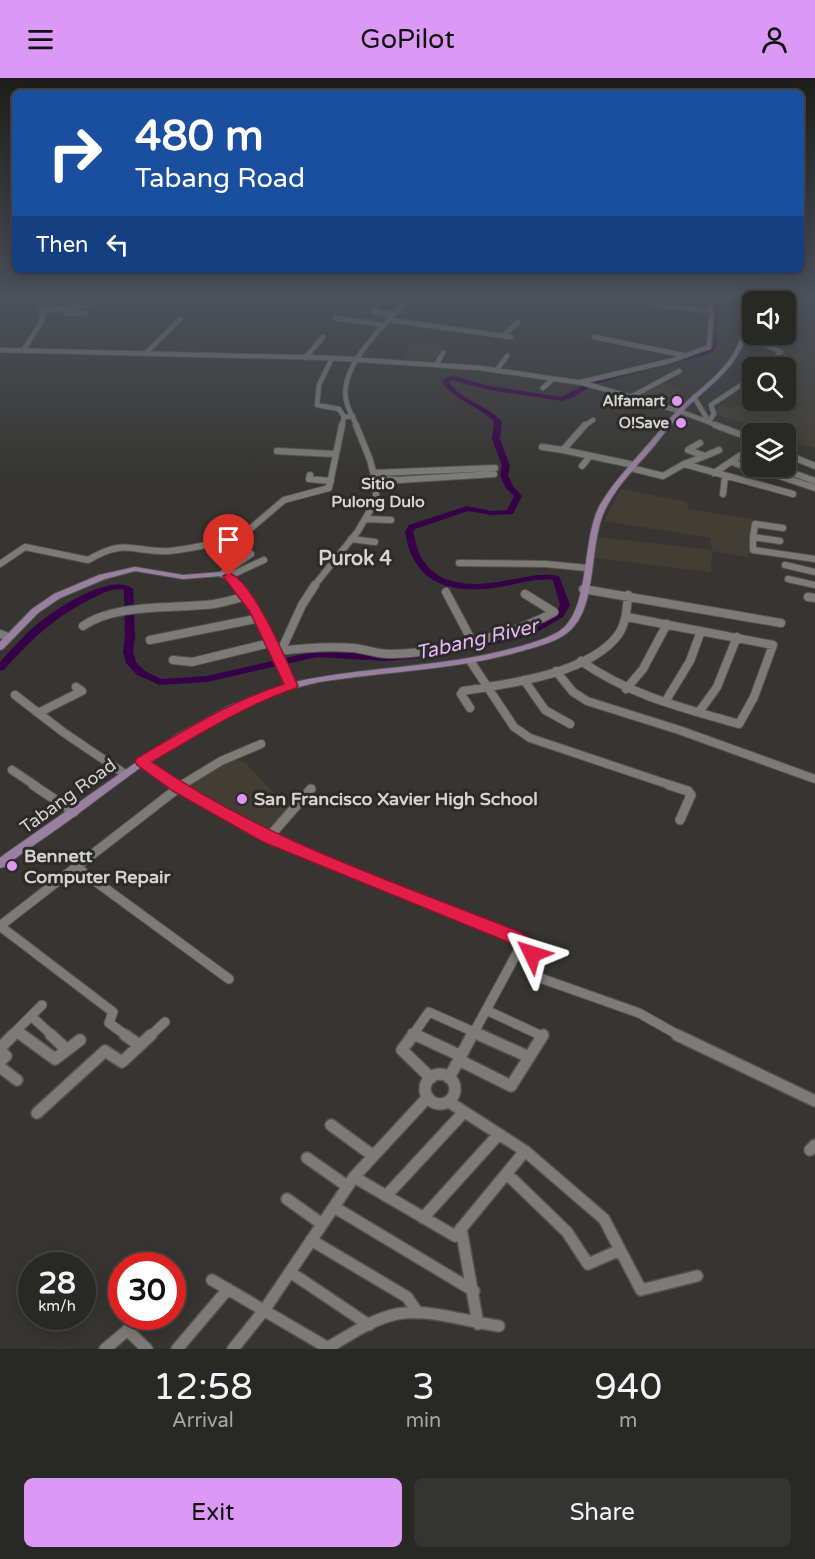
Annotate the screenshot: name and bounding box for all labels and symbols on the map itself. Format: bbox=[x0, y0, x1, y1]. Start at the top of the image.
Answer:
place label: Alfamart bbox=[603, 392, 665, 410]
marker: Alfamart bbox=[670, 394, 684, 408]
place label: O!Save bbox=[619, 414, 670, 432]
marker: O!Save bbox=[674, 416, 688, 430]
district label: Sitio Pulong Dulo bbox=[331, 474, 425, 512]
pin bbox=[203, 514, 254, 576]
district label: Purok 4 bbox=[318, 547, 392, 571]
water label: Tabang River bbox=[414, 614, 543, 666]
street label: Tabang Road bbox=[16, 754, 120, 838]
place label: San Francisco Xavier High School bbox=[254, 788, 538, 810]
marker: San Francisco Xavier High School bbox=[235, 792, 249, 806]
place label: Bennett Computer Repair bbox=[24, 845, 171, 888]
marker: Bennett Computer Repair bbox=[5, 859, 19, 873]
position arrow bbox=[500, 922, 564, 986]
speed limit sign: 30 bbox=[108, 1252, 186, 1330]

